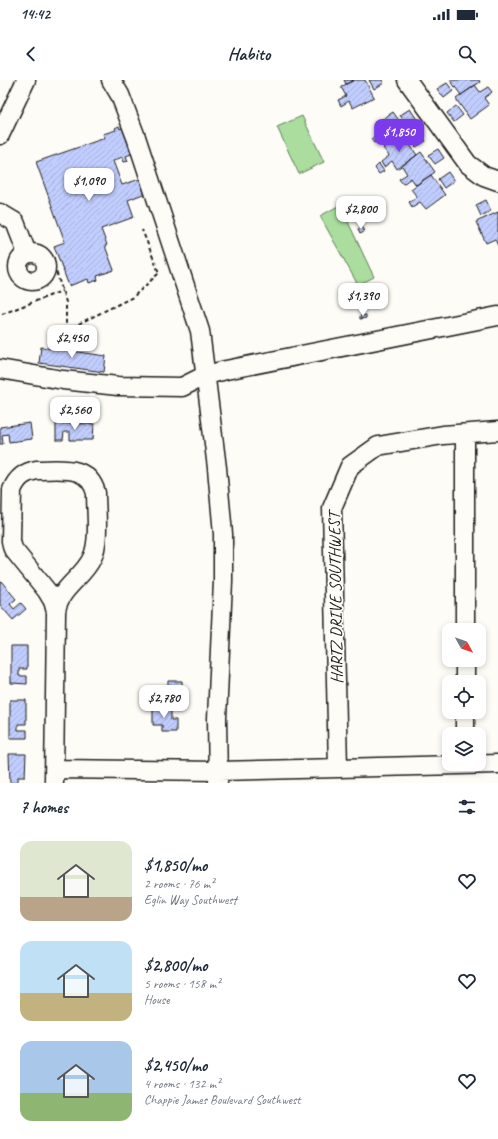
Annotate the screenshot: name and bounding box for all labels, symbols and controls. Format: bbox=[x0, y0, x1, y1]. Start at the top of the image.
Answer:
text: 14:42 bbox=[20, 5, 50, 24]
icon: back bbox=[20, 43, 42, 65]
text: Habito bbox=[228, 43, 270, 65]
icon: search bbox=[456, 43, 478, 65]
pin: $1,850 bbox=[366, 119, 432, 153]
text: $1,850 bbox=[383, 124, 415, 140]
pin: $1,090 bbox=[56, 168, 122, 202]
text: $1,090 bbox=[73, 173, 105, 189]
pin: $2,800 bbox=[328, 196, 394, 230]
text: $2,800 bbox=[345, 201, 377, 217]
pin: $1,390 bbox=[330, 283, 396, 317]
text: $1,390 bbox=[347, 288, 379, 304]
pin: $2,450 bbox=[39, 325, 105, 359]
text: $2,450 bbox=[56, 330, 88, 346]
pin: $2,560 bbox=[42, 397, 108, 431]
text: $2,560 bbox=[59, 402, 91, 418]
street label: HARTZ DRIVE SOUTHWEST bbox=[323, 509, 347, 684]
north arrow bbox=[442, 623, 486, 667]
map controls bbox=[442, 623, 486, 771]
button: locate bbox=[442, 675, 486, 719]
pin: $2,780 bbox=[131, 685, 197, 719]
text: $2,780 bbox=[148, 690, 180, 706]
button: layers bbox=[442, 727, 486, 771]
icon: filters bbox=[456, 796, 478, 818]
text: 7 homes bbox=[20, 797, 68, 818]
text: $1,850/mo bbox=[144, 855, 207, 876]
icon: home bbox=[52, 857, 100, 905]
icon: heart bbox=[456, 870, 478, 892]
text: 2 rooms · 76 m² bbox=[144, 876, 214, 892]
text: Eglin Way Southwest bbox=[144, 892, 237, 908]
text: $2,800/mo bbox=[144, 955, 207, 976]
icon: home bbox=[52, 957, 100, 1005]
icon: heart bbox=[456, 970, 478, 992]
text: 5 rooms · 158 m² bbox=[144, 976, 220, 992]
text: House bbox=[144, 992, 169, 1008]
text: $2,450/mo bbox=[144, 1055, 207, 1076]
icon: home bbox=[52, 1057, 100, 1105]
icon: heart bbox=[456, 1070, 478, 1092]
text: 4 rooms · 132 m² bbox=[144, 1076, 220, 1092]
text: Chappie James Boulevard Southwest bbox=[144, 1092, 301, 1108]

